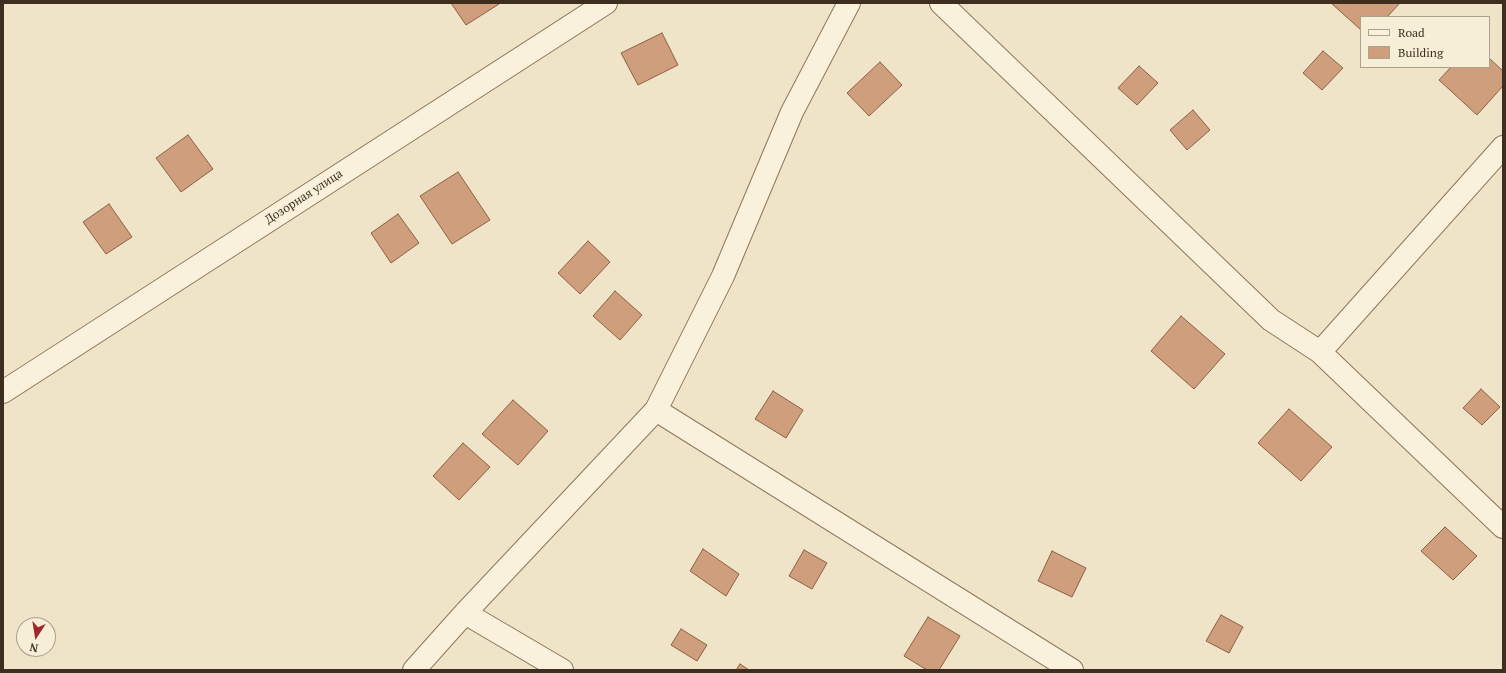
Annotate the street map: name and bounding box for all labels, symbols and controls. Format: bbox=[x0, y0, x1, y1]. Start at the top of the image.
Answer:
legend bbox=[1360, 16, 1490, 68]
text: Road bbox=[1398, 25, 1425, 40]
text: Building bbox=[1398, 45, 1443, 60]
street label: Дозорная улица bbox=[263, 167, 345, 227]
north arrow bbox=[16, 617, 56, 657]
text: N bbox=[28, 640, 39, 655]

